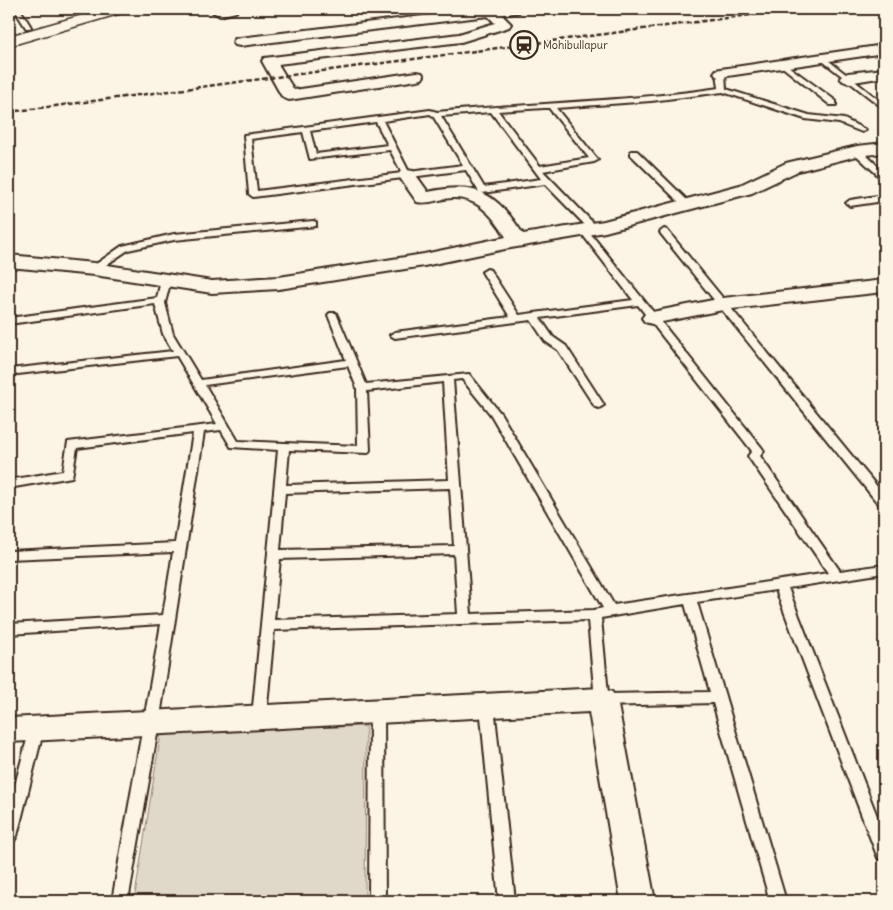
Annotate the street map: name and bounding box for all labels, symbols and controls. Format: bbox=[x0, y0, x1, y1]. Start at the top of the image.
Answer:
station icon: Mohibullapur bbox=[509, 30, 539, 60]
place label: Mohibullapur bbox=[543, 38, 608, 52]

